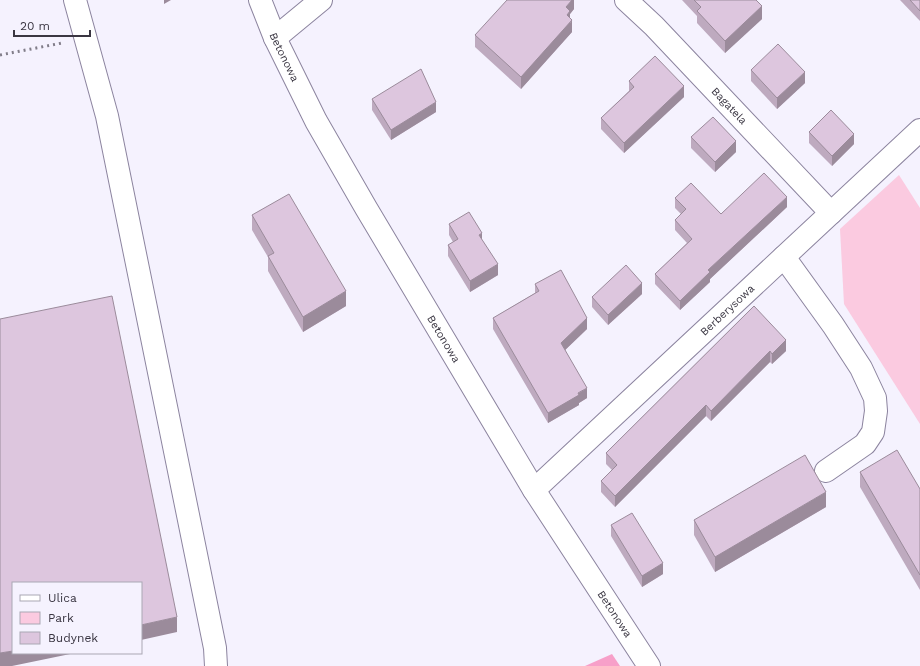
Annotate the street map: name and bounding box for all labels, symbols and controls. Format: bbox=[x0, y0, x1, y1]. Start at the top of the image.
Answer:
scale bar bbox=[14, 12, 90, 38]
text: 20 m bbox=[20, 19, 50, 33]
street label: Betonowa bbox=[267, 31, 302, 84]
street label: Bagatela bbox=[709, 85, 750, 127]
street label: Berberysowa bbox=[697, 282, 757, 338]
street label: Betonowa bbox=[425, 313, 463, 365]
legend bbox=[12, 582, 142, 654]
street label: Betonowa bbox=[595, 588, 635, 640]
text: Ulica bbox=[48, 591, 77, 605]
text: Park bbox=[48, 611, 74, 625]
text: Budynek bbox=[48, 631, 98, 645]

